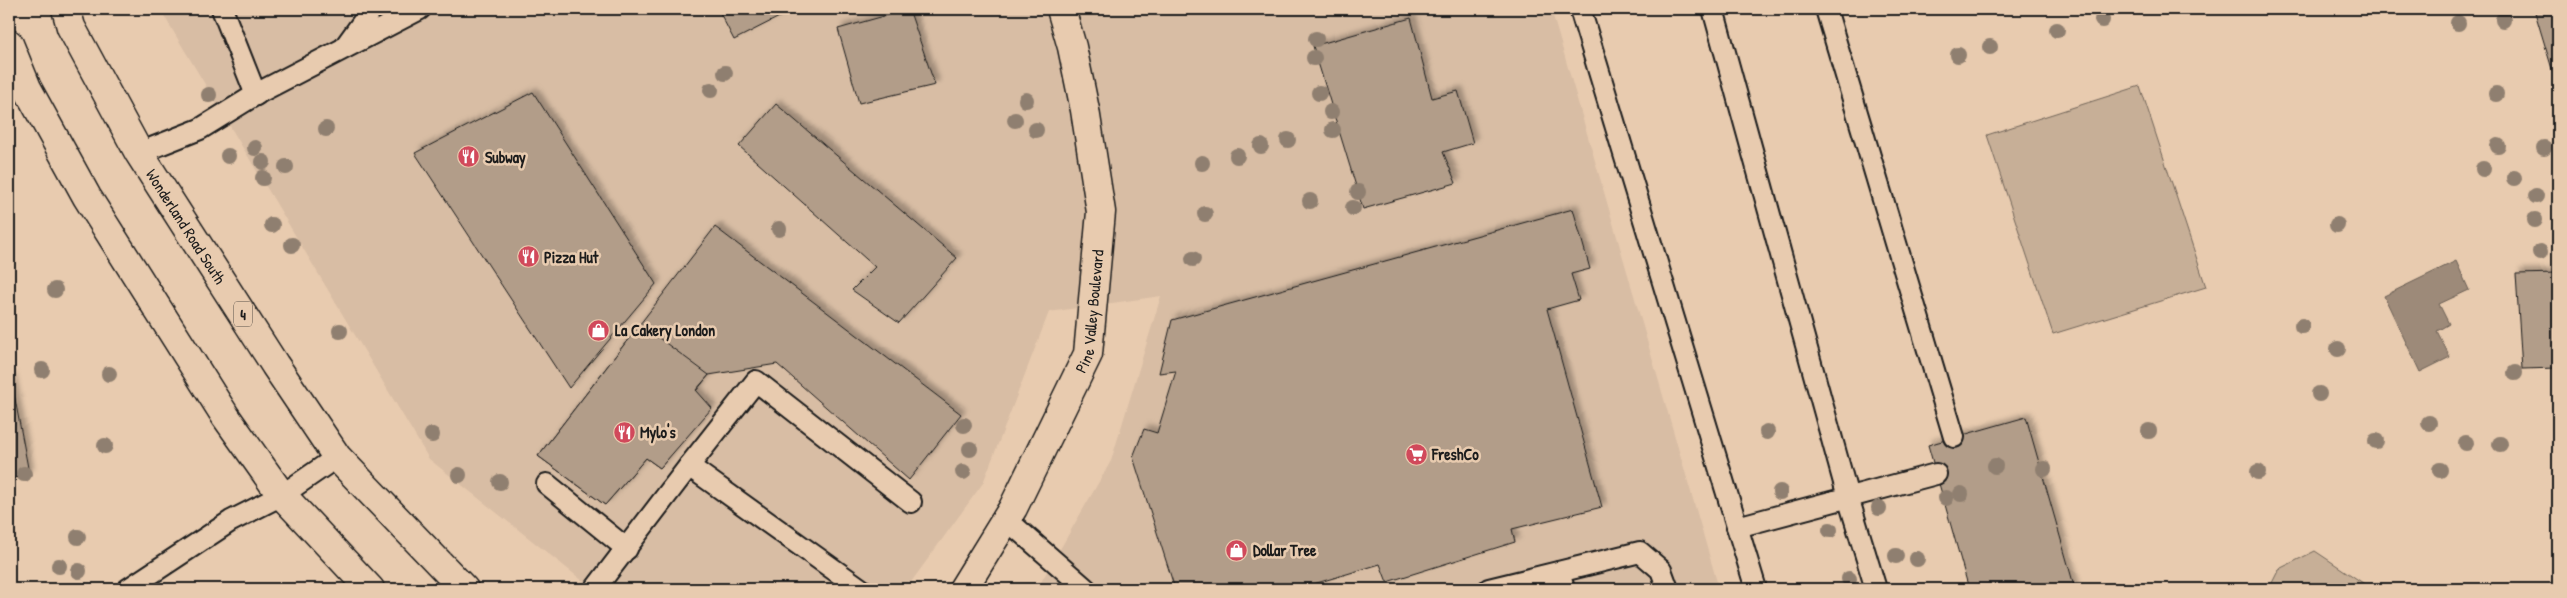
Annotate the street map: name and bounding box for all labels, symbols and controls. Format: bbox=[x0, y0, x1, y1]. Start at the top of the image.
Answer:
restaurant icon: Subway bbox=[457, 145, 481, 169]
place label: Subway bbox=[485, 146, 526, 169]
street label: Wonderland Road South bbox=[141, 165, 231, 288]
restaurant icon: Pizza Hut bbox=[516, 245, 540, 269]
place label: Pizza Hut bbox=[544, 246, 599, 268]
street label: Pine Valley Boulevard bbox=[1070, 249, 1108, 376]
road number: 4 bbox=[234, 302, 252, 326]
shop icon: La Cakery London bbox=[587, 318, 611, 342]
place label: La Cakery London bbox=[615, 319, 715, 342]
restaurant icon: Mylo's bbox=[612, 420, 636, 444]
place label: Mylo's bbox=[640, 421, 677, 444]
supermarket icon: FreshCo bbox=[1404, 442, 1428, 466]
place label: FreshCo bbox=[1431, 443, 1479, 465]
shop icon: Dollar Tree bbox=[1225, 538, 1249, 562]
place label: Dollar Tree bbox=[1253, 539, 1317, 561]

